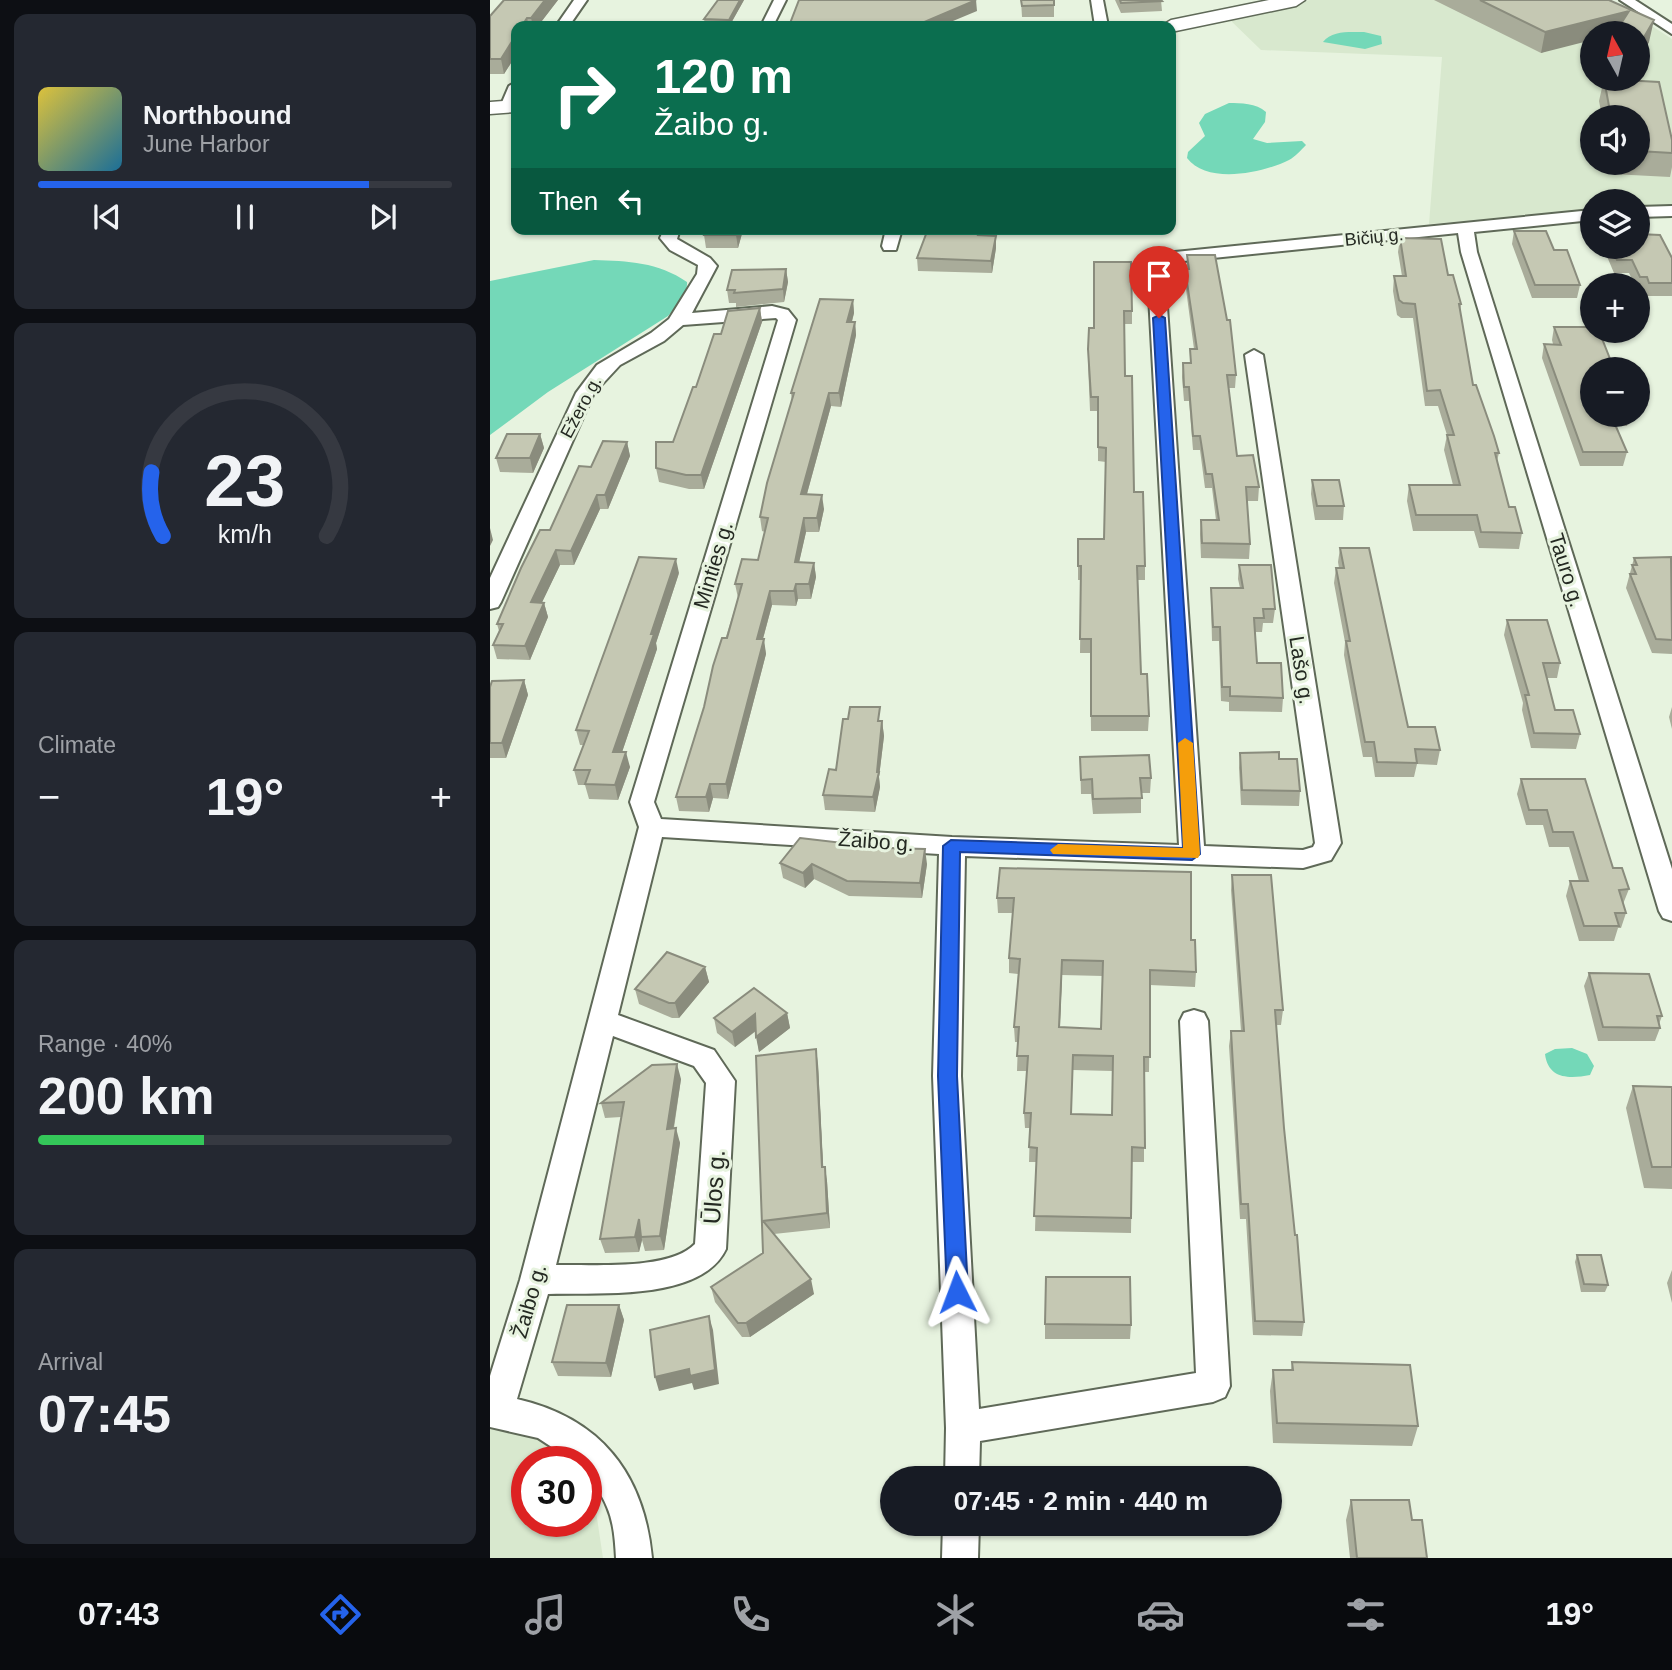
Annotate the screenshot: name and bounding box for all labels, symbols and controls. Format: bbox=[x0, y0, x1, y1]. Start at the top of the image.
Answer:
north arrow bbox=[1580, 21, 1650, 91]
map controls bbox=[1580, 21, 1650, 427]
icon: right bbox=[539, 49, 630, 140]
text: 120 m bbox=[654, 49, 793, 103]
text: Northbound bbox=[143, 100, 292, 130]
button: sound bbox=[1580, 105, 1650, 175]
text: Žaibo g. bbox=[654, 106, 770, 142]
text: June Harbor bbox=[143, 131, 270, 157]
icon: left bbox=[612, 182, 650, 220]
text: Then bbox=[539, 186, 598, 216]
button: layers bbox=[1580, 189, 1650, 259]
icon: previous bbox=[88, 198, 126, 236]
icon: pause bbox=[226, 198, 264, 236]
icon: next bbox=[364, 198, 402, 236]
street label: Bičių g. bbox=[1344, 224, 1404, 250]
pin bbox=[1129, 246, 1189, 318]
icon: arrive bbox=[1140, 257, 1178, 295]
button: + bbox=[1580, 273, 1650, 343]
button: − bbox=[1580, 357, 1650, 427]
street label: Ežero g. bbox=[556, 373, 606, 441]
text: 23 bbox=[205, 441, 285, 522]
street label: Minties g. bbox=[689, 519, 737, 611]
text: km/h bbox=[218, 520, 272, 548]
street label: Tauro g. bbox=[1545, 530, 1589, 610]
street label: Lašo g. bbox=[1285, 634, 1319, 706]
text: Climate bbox=[38, 732, 116, 758]
text: 19° bbox=[206, 768, 284, 826]
text: − bbox=[38, 776, 60, 818]
text: + bbox=[430, 776, 452, 818]
street label: Žaibo g. bbox=[837, 827, 915, 855]
text: Range · 40% bbox=[38, 1031, 172, 1057]
text: 200 km bbox=[38, 1067, 214, 1125]
street label: Ūlos g. bbox=[698, 1149, 730, 1225]
position arrow bbox=[920, 1255, 994, 1329]
street label: Žaibo g. bbox=[507, 1261, 551, 1341]
text: Arrival bbox=[38, 1349, 103, 1375]
text: 07:45 bbox=[38, 1385, 171, 1443]
speed limit sign: 30 bbox=[511, 1446, 602, 1537]
text: 07:45 · 2 min · 440 m bbox=[954, 1486, 1208, 1516]
icon: directions bbox=[316, 1590, 365, 1639]
icon: music bbox=[521, 1590, 570, 1639]
icon: phone bbox=[726, 1590, 775, 1639]
icon: climate bbox=[931, 1590, 980, 1639]
icon: car bbox=[1136, 1590, 1185, 1639]
icon: filters bbox=[1341, 1590, 1390, 1639]
text: 07:43 bbox=[78, 1596, 160, 1632]
text: 19° bbox=[1546, 1596, 1594, 1632]

